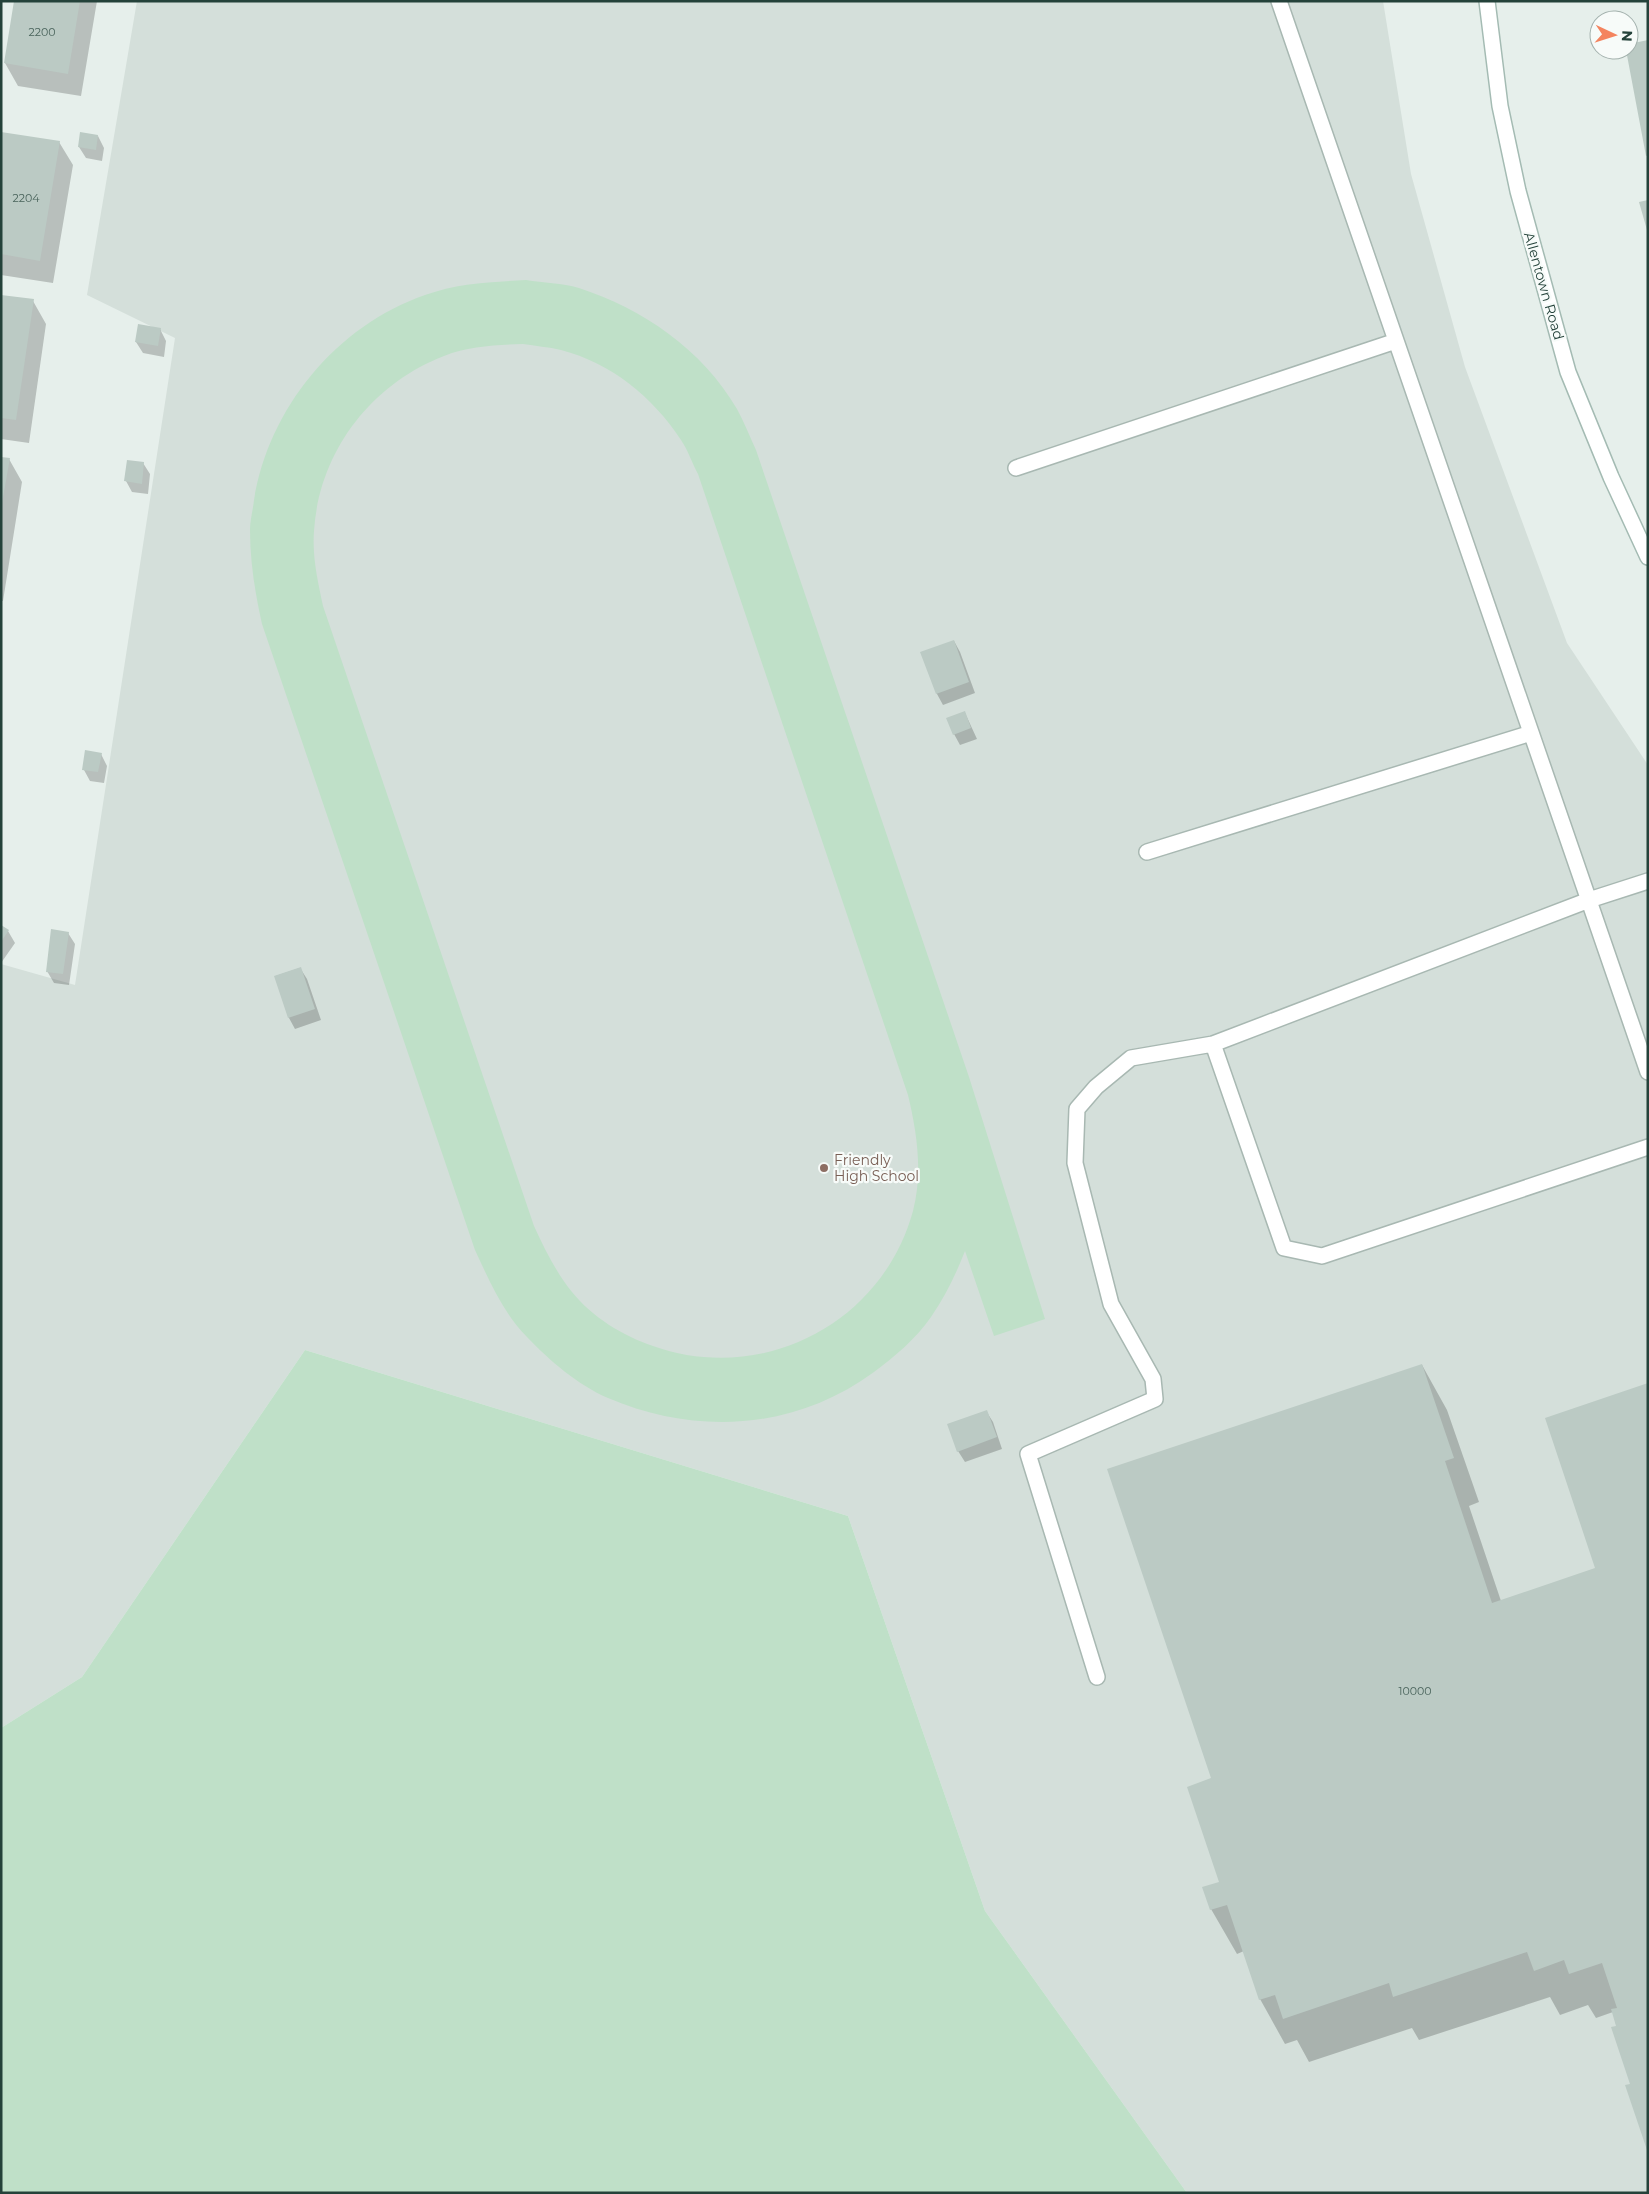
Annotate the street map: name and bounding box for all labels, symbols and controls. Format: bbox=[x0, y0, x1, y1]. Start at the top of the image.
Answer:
north arrow bbox=[1589, 10, 1639, 60]
house number: 2200 bbox=[28, 25, 56, 39]
text: N bbox=[1618, 30, 1636, 42]
house number: 2204 bbox=[12, 191, 40, 205]
street label: Allentown Road bbox=[1520, 230, 1568, 342]
place label: Friendly High School bbox=[834, 1151, 919, 1185]
marker: Friendly High School bbox=[818, 1162, 830, 1174]
house number: 10000 bbox=[1398, 1684, 1432, 1698]

